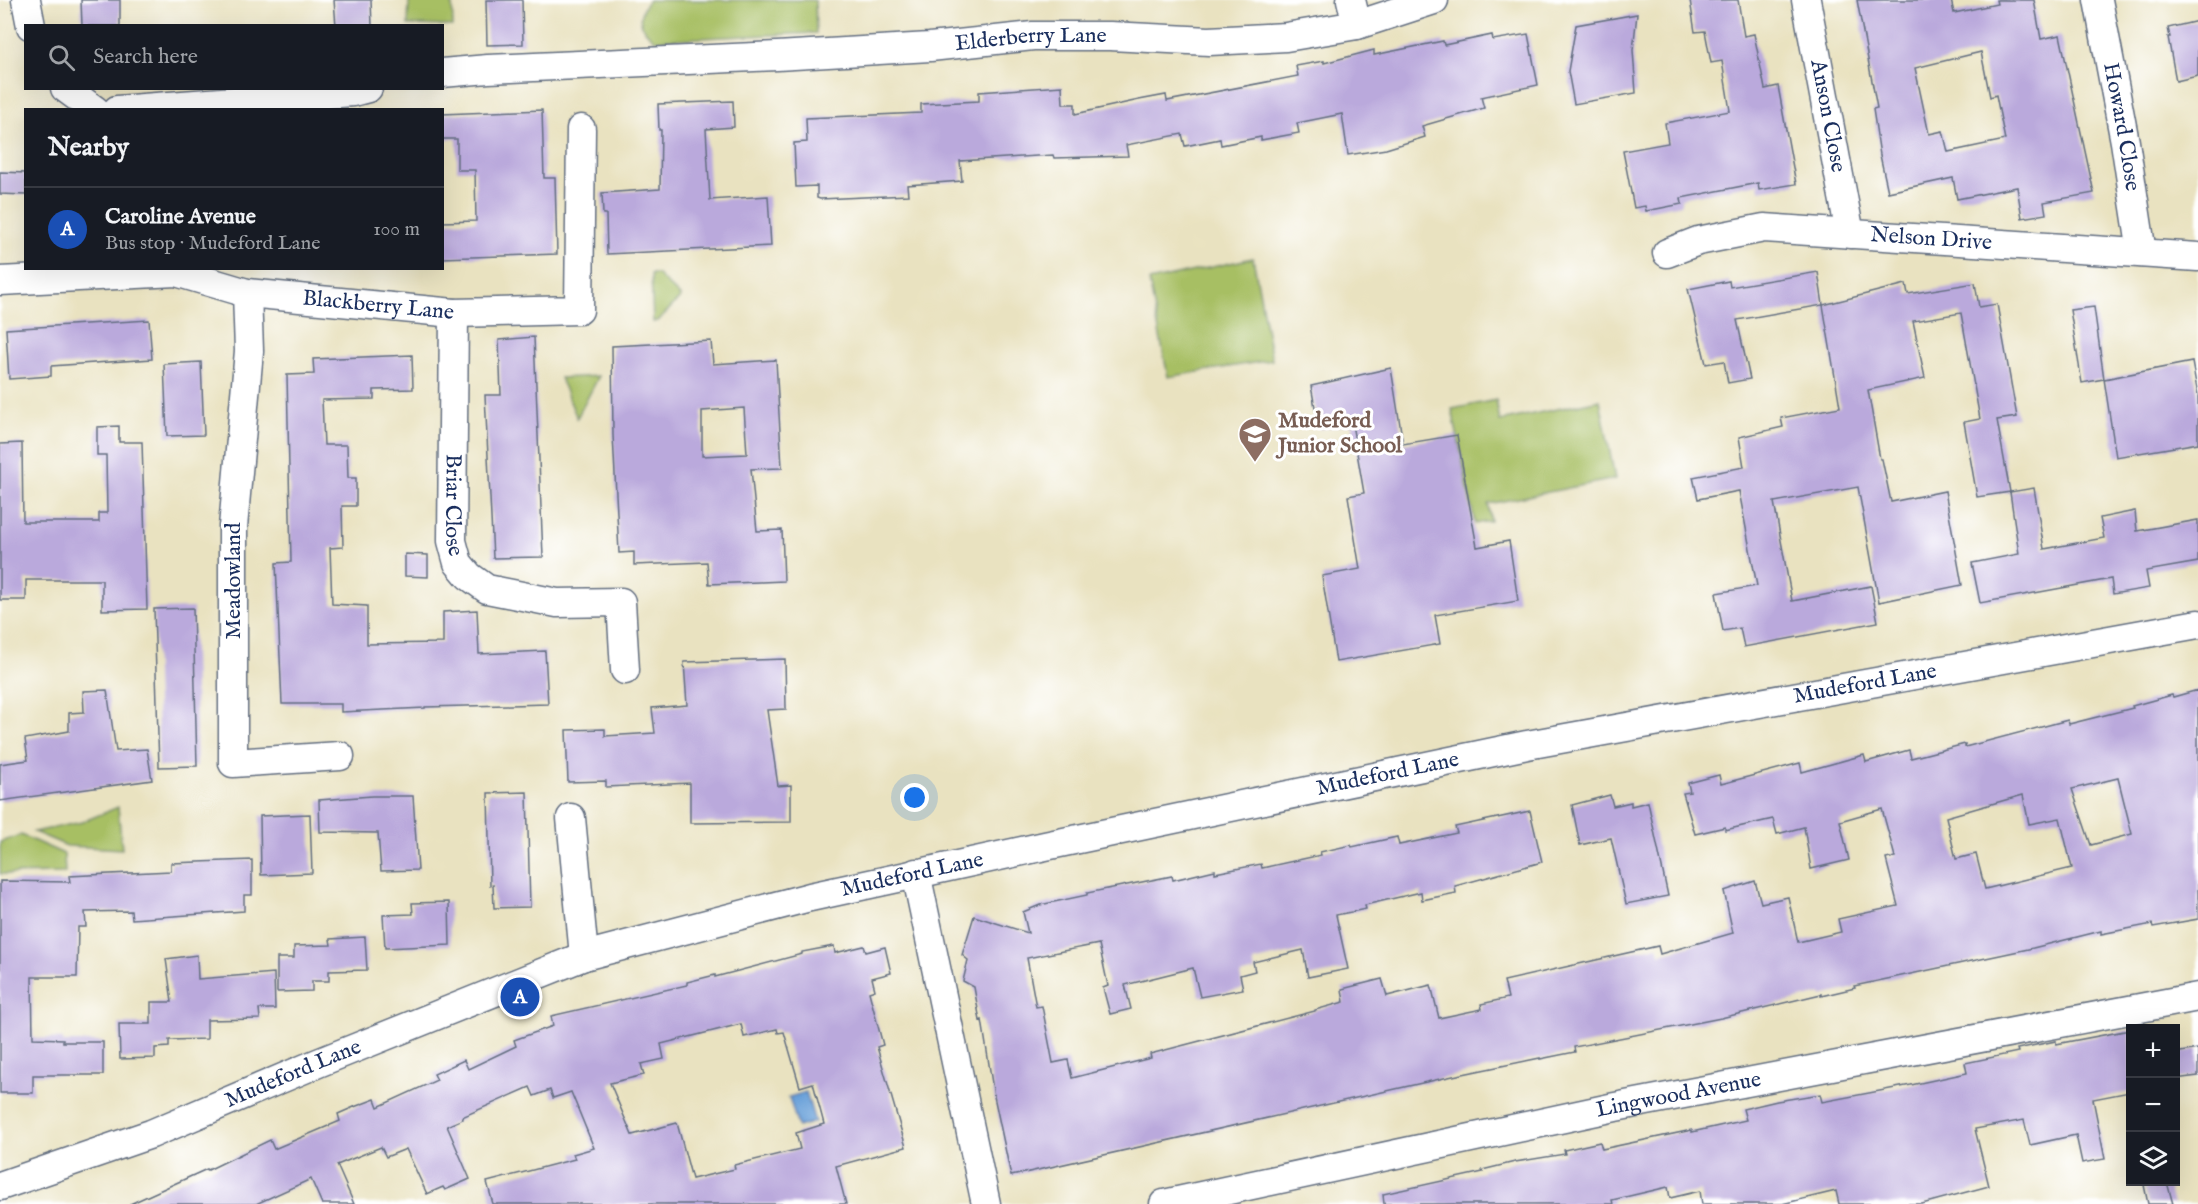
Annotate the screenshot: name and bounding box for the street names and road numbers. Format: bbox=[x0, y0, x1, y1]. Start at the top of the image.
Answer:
street label: Elderberry Lane bbox=[954, 22, 1107, 58]
street label: Anson Close bbox=[1803, 56, 1852, 175]
street label: Howard Close bbox=[2096, 60, 2146, 193]
street label: Nelson Drive bbox=[1869, 221, 1993, 257]
street label: Blackberry Lane bbox=[301, 284, 455, 327]
street label: Briar Close bbox=[438, 454, 469, 559]
street label: Meadowland bbox=[220, 522, 248, 639]
street label: Mudeford Lane bbox=[1791, 657, 1939, 711]
street label: Mudeford Lane bbox=[1314, 746, 1461, 803]
street label: Mudeford Lane bbox=[838, 846, 986, 904]
street label: Mudeford Lane bbox=[221, 1033, 365, 1115]
street label: Lingwood Avenue bbox=[1593, 1066, 1763, 1125]

